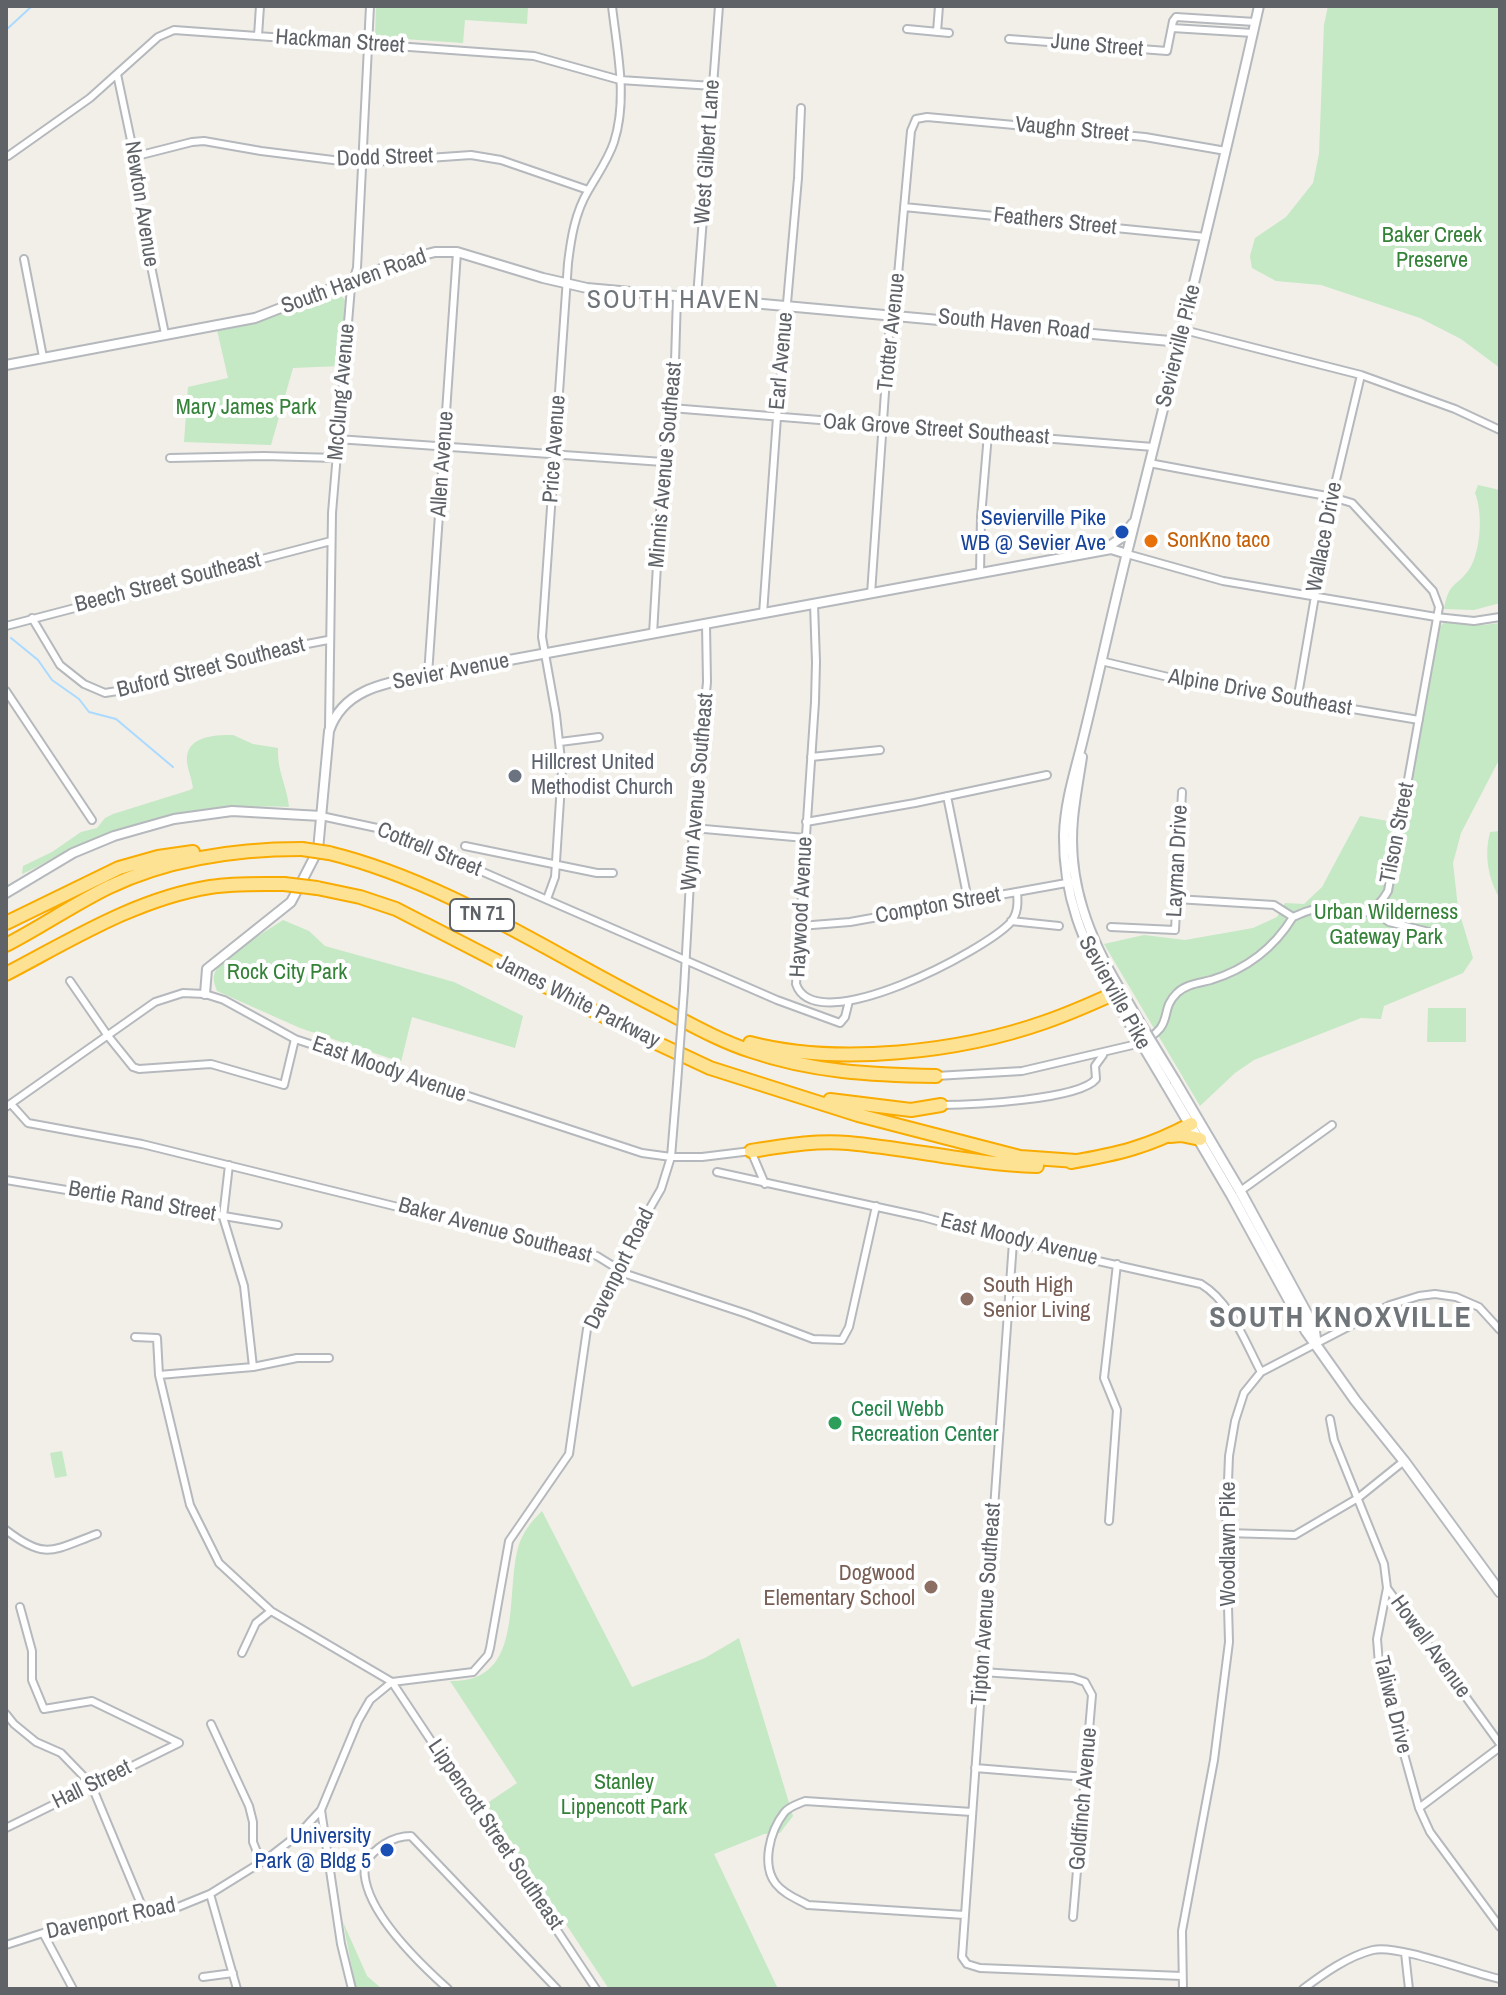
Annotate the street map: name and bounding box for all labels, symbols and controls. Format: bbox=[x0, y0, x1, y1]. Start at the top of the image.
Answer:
street label: Hackman Street bbox=[275, 24, 405, 60]
street label: June Street bbox=[1050, 29, 1144, 63]
street label: West Gilbert Lane bbox=[690, 79, 726, 225]
street label: Vaughn Street bbox=[1014, 112, 1130, 148]
street label: Newton Avenue bbox=[118, 139, 164, 269]
street label: Dodd Street bbox=[336, 143, 434, 173]
street label: Feathers Street bbox=[992, 202, 1118, 242]
park label: Baker Creek Preserve bbox=[1382, 223, 1482, 274]
street label: South Haven Road bbox=[278, 244, 430, 320]
street label: Trotter Avenue bbox=[873, 272, 911, 392]
street label: Sevierville Pike bbox=[1151, 282, 1207, 410]
district label: SOUTH HAVEN bbox=[587, 285, 761, 317]
street label: South Haven Road bbox=[937, 304, 1091, 346]
street label: Earl Avenue bbox=[765, 311, 799, 411]
street label: McClung Avenue bbox=[323, 323, 361, 461]
street label: Minnis Avenue Southeast bbox=[644, 361, 688, 569]
street label: Price Avenue bbox=[538, 394, 572, 504]
park label: Mary James Park bbox=[176, 395, 316, 421]
street label: Oak Grove Street Southeast bbox=[822, 409, 1050, 451]
street label: Allen Avenue bbox=[426, 410, 460, 518]
street label: Wallace Drive bbox=[1301, 480, 1349, 594]
place label: Sevierville Pike WB @ Sevier Ave bbox=[961, 506, 1106, 558]
marker: Sevierville Pike WB @ Sevier Ave bbox=[1113, 523, 1131, 541]
place label: SonKno taco bbox=[1167, 528, 1270, 554]
marker: SonKno taco bbox=[1142, 532, 1160, 550]
street label: Beech Street Southeast bbox=[72, 547, 264, 619]
street label: Buford Street Southeast bbox=[114, 632, 308, 704]
street label: Sevier Avenue bbox=[391, 648, 511, 696]
street label: Alpine Drive Southeast bbox=[1166, 664, 1354, 722]
street label: Wynn Avenue Southeast bbox=[676, 692, 720, 892]
place label: Hillcrest United Methodist Church bbox=[531, 750, 673, 802]
marker: Hillcrest United Methodist Church bbox=[506, 767, 524, 785]
street label: Tilson Street bbox=[1375, 780, 1421, 886]
street label: Layman Drive bbox=[1162, 804, 1194, 918]
street label: Cottrell Street bbox=[373, 817, 485, 883]
street label: Haywood Avenue bbox=[785, 836, 819, 978]
street label: Compton Street bbox=[873, 882, 1003, 930]
road number: TN 71 bbox=[450, 899, 514, 931]
park label: Urban Wilderness Gateway Park bbox=[1314, 900, 1458, 952]
street label: Sevierville Pike bbox=[1072, 932, 1156, 1054]
street label: James White Parkway bbox=[492, 950, 664, 1054]
park label: Rock City Park bbox=[227, 960, 347, 986]
street label: East Moody Avenue bbox=[309, 1031, 469, 1109]
street label: Bertie Rand Street bbox=[66, 1176, 218, 1228]
street label: Baker Avenue Southeast bbox=[395, 1192, 595, 1270]
street label: Davenport Road bbox=[579, 1204, 661, 1334]
street label: East Moody Avenue bbox=[938, 1208, 1100, 1272]
place label: South High Senior Living bbox=[983, 1273, 1090, 1324]
marker: South High Senior Living bbox=[958, 1290, 976, 1308]
district label: SOUTH KNOXVILLE bbox=[1209, 1301, 1473, 1337]
place label: Cecil Webb Recreation Center bbox=[851, 1397, 998, 1448]
marker: Cecil Webb Recreation Center bbox=[826, 1414, 844, 1432]
street label: Woodlawn Pike bbox=[1216, 1481, 1242, 1607]
street label: Tipton Avenue Southeast bbox=[967, 1502, 1007, 1706]
place label: Dogwood Elementary School bbox=[764, 1561, 915, 1612]
marker: Dogwood Elementary School bbox=[922, 1578, 940, 1596]
street label: Howell Avenue bbox=[1384, 1591, 1476, 1703]
street label: Taliwa Drive bbox=[1367, 1653, 1417, 1757]
street label: Goldfinch Avenue bbox=[1065, 1727, 1103, 1871]
street label: Lippencott Street Southeast bbox=[422, 1735, 568, 1935]
street label: Hall Street bbox=[48, 1755, 136, 1815]
park label: Stanley Lippencott Park bbox=[561, 1770, 687, 1822]
place label: University Park @ Bldg 5 bbox=[254, 1824, 371, 1876]
marker: University Park @ Bldg 5 bbox=[378, 1841, 396, 1859]
street label: Davenport Road bbox=[44, 1892, 178, 1946]

